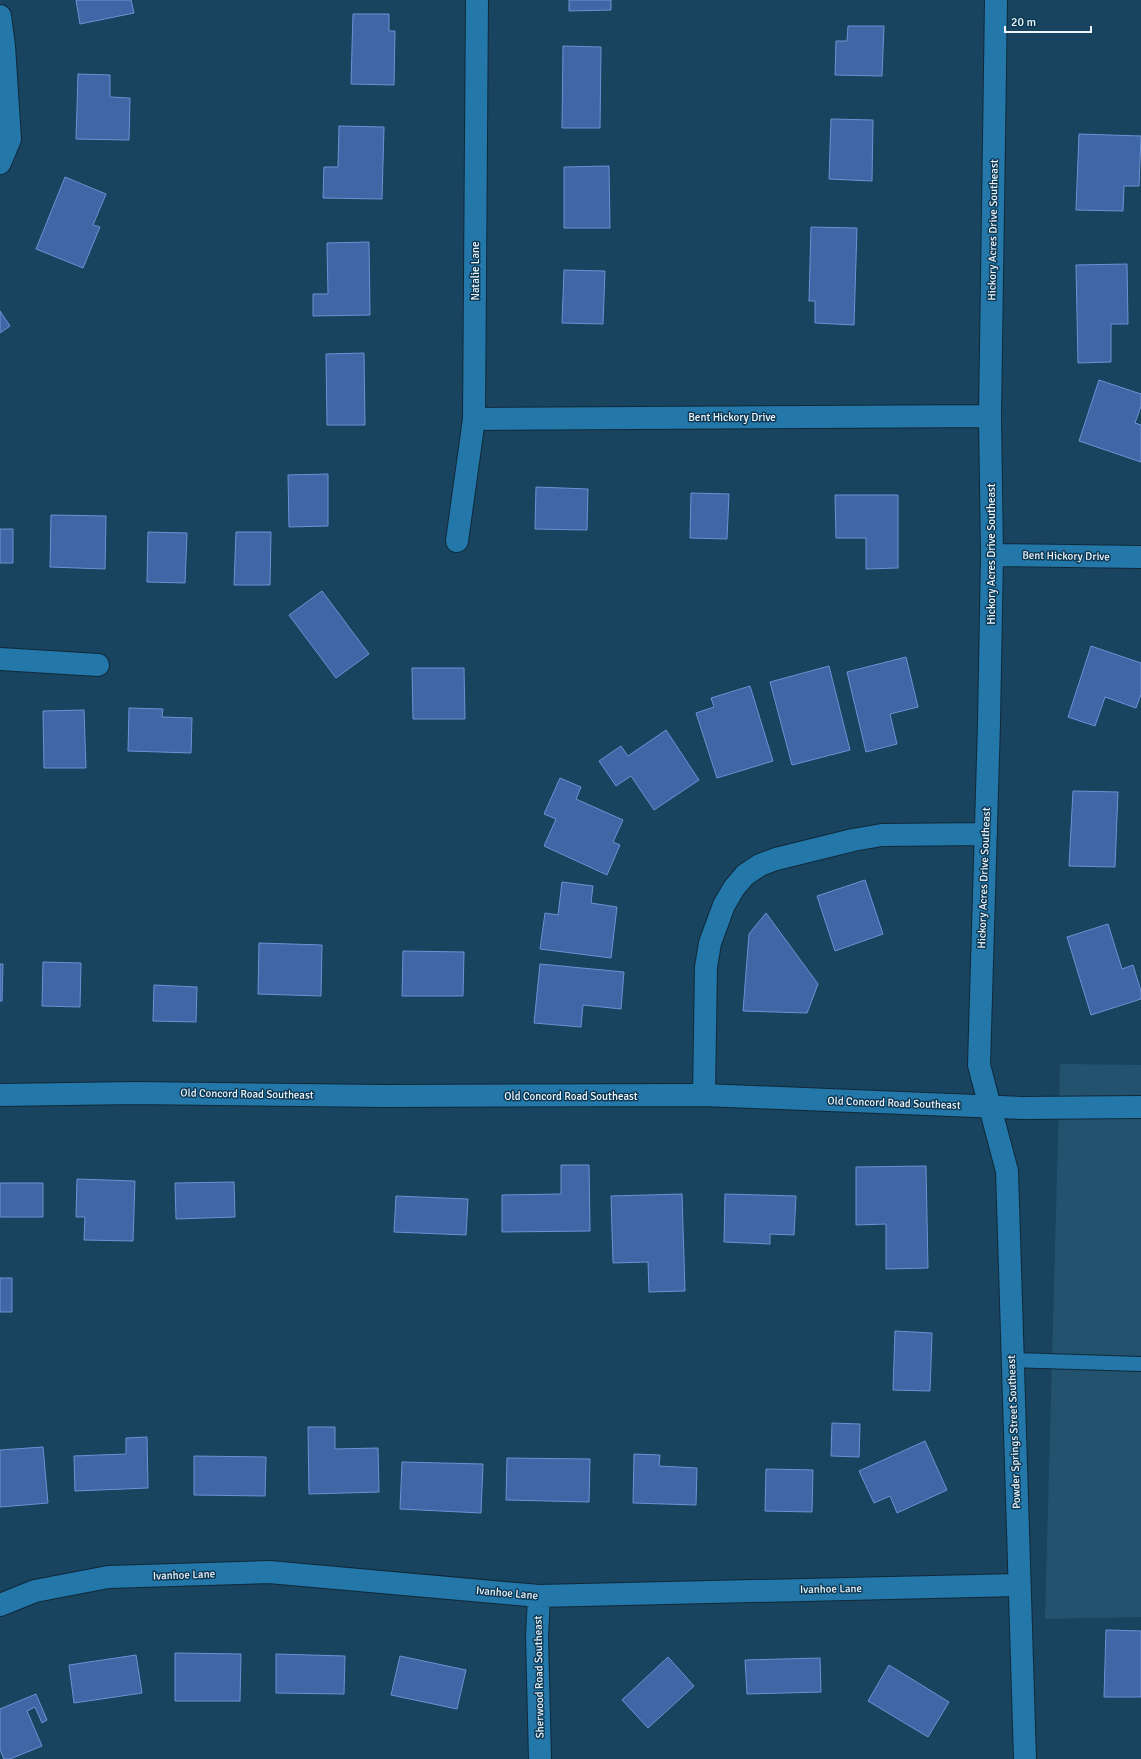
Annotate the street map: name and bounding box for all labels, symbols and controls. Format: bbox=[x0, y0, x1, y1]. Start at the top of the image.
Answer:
scale bar bbox=[1005, 8, 1091, 34]
text: 20 m bbox=[1011, 15, 1036, 30]
street label: Hickory Acres Drive Southeast bbox=[985, 159, 1001, 301]
street label: Natalie Lane bbox=[469, 241, 482, 301]
street label: Bent Hickory Drive bbox=[688, 411, 776, 424]
street label: Hickory Acres Drive Southeast bbox=[985, 483, 998, 625]
street label: Bent Hickory Drive bbox=[1022, 549, 1110, 563]
street label: Hickory Acres Drive Southeast bbox=[975, 807, 993, 949]
street label: Old Concord Road Southeast bbox=[180, 1086, 314, 1102]
street label: Old Concord Road Southeast bbox=[504, 1090, 638, 1103]
street label: Old Concord Road Southeast bbox=[827, 1094, 961, 1112]
street label: Powder Springs Street Southeast bbox=[1005, 1355, 1023, 1509]
street label: Ivanhoe Lane bbox=[153, 1567, 215, 1583]
street label: Ivanhoe Lane bbox=[800, 1582, 862, 1596]
street label: Ivanhoe Lane bbox=[475, 1584, 539, 1602]
street label: Sherwood Road Southeast bbox=[531, 1615, 547, 1738]

